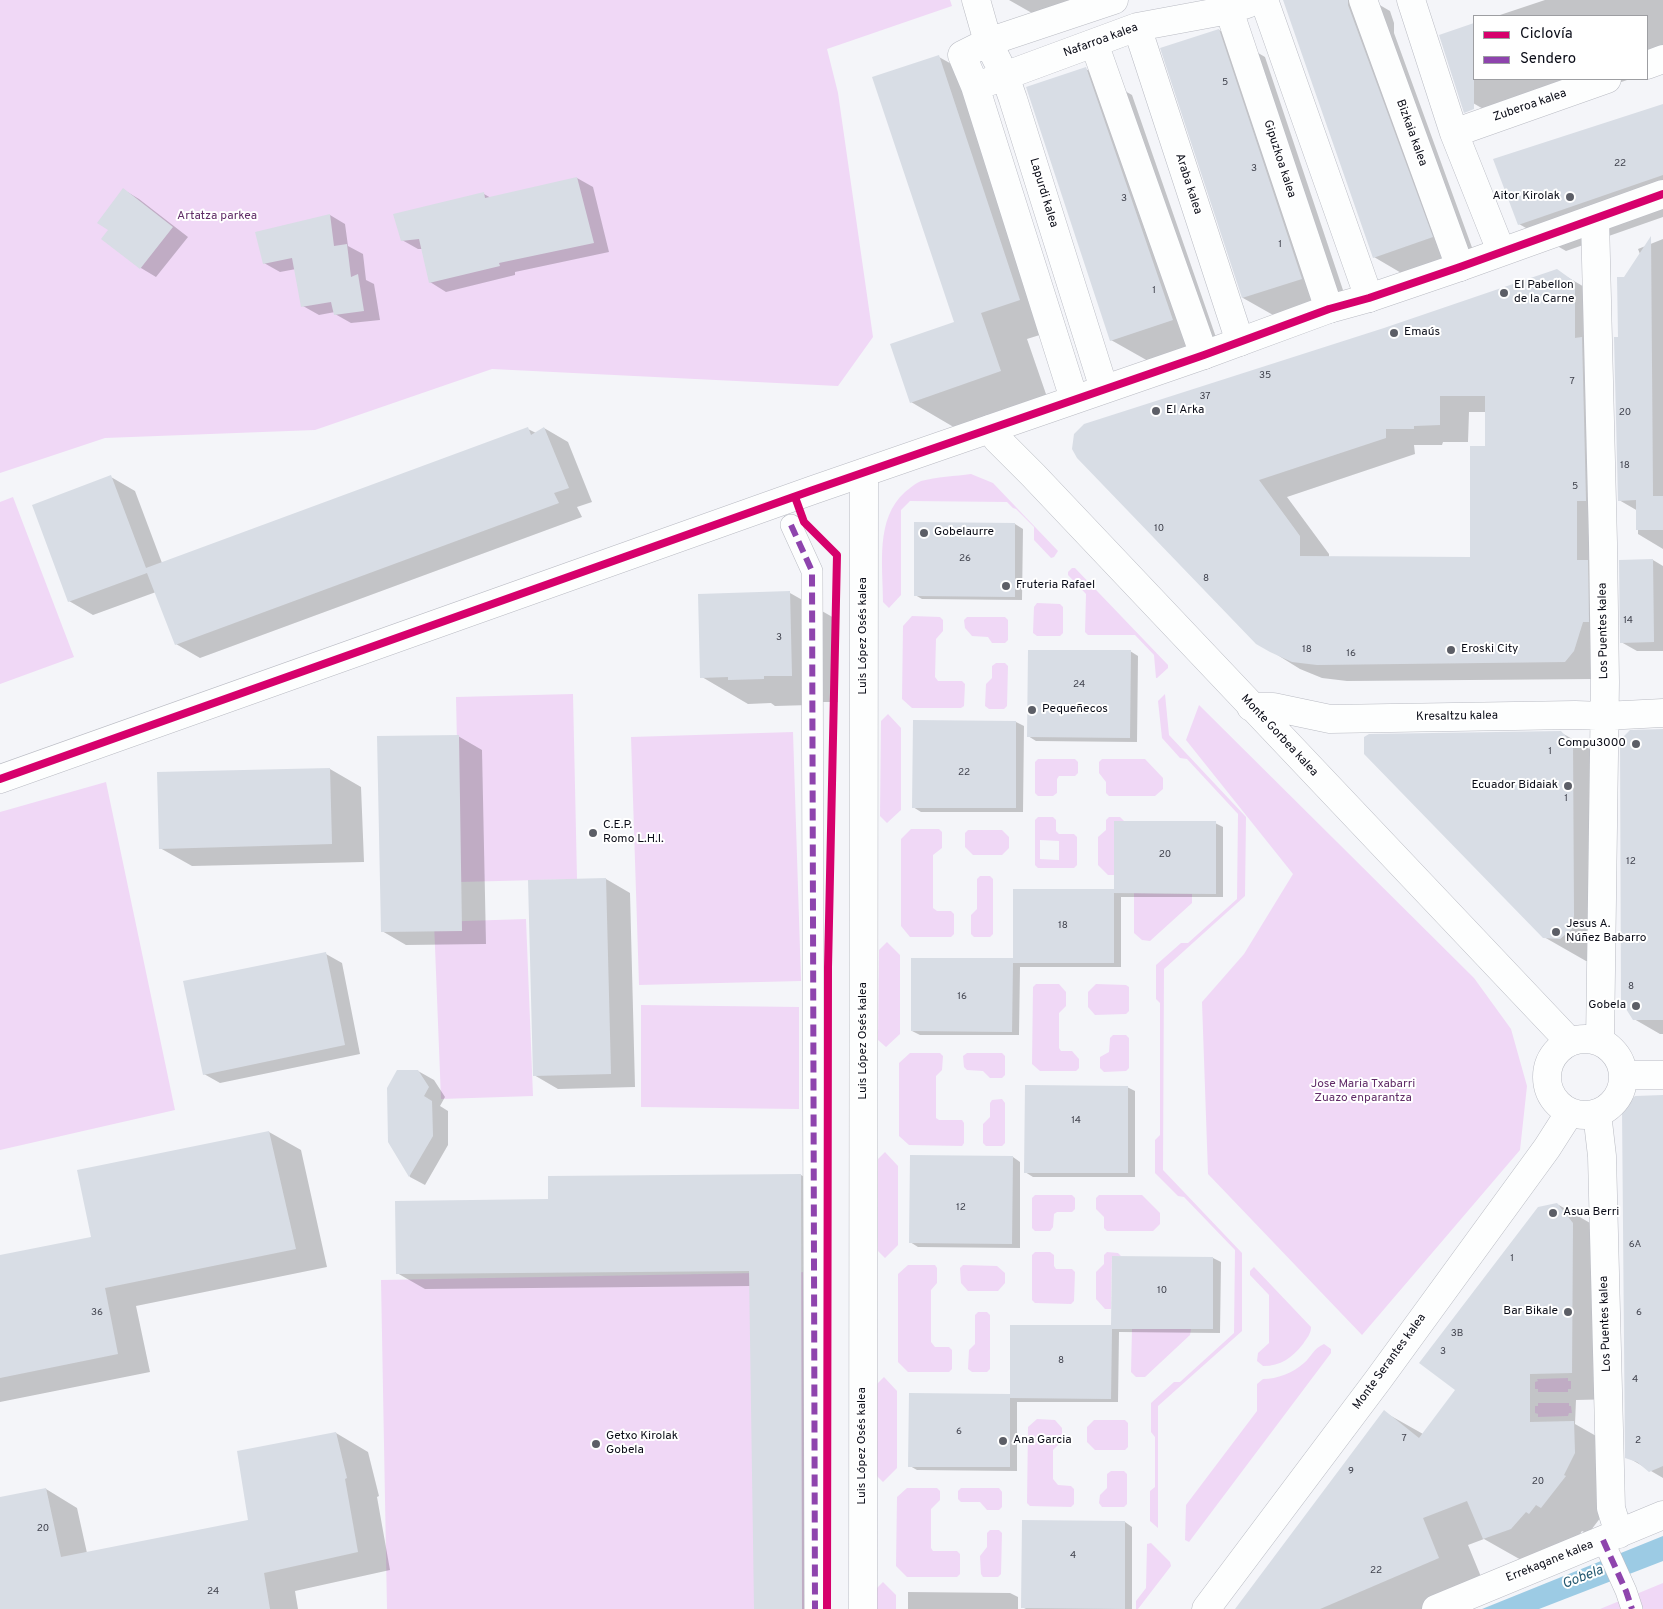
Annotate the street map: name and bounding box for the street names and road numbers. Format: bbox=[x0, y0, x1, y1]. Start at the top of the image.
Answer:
street label: Nafarroa kalea bbox=[1062, 21, 1140, 61]
street label: Zuberoa kalea bbox=[1491, 87, 1569, 125]
street label: Bizkaia kalea bbox=[1392, 98, 1430, 168]
street label: Gipuzkoa kalea bbox=[1260, 118, 1298, 200]
street label: Araba kalea bbox=[1171, 152, 1205, 216]
street label: Lapurdi kalea bbox=[1026, 156, 1060, 230]
street label: Luis López Osés kalea bbox=[857, 577, 871, 695]
street label: Los Puentes kalea bbox=[1596, 583, 1612, 679]
street label: Monte Gorbea kalea bbox=[1237, 692, 1321, 780]
street label: Kresaltzu kalea bbox=[1416, 709, 1498, 725]
street label: Luis López Osés kalea bbox=[857, 982, 871, 1100]
street label: Los Puentes kalea bbox=[1597, 1276, 1615, 1372]
street label: Monte Serantes kalea bbox=[1350, 1311, 1430, 1413]
street label: Luis López Osés kalea bbox=[856, 1387, 870, 1505]
street label: Errekagane kalea bbox=[1504, 1538, 1596, 1586]

